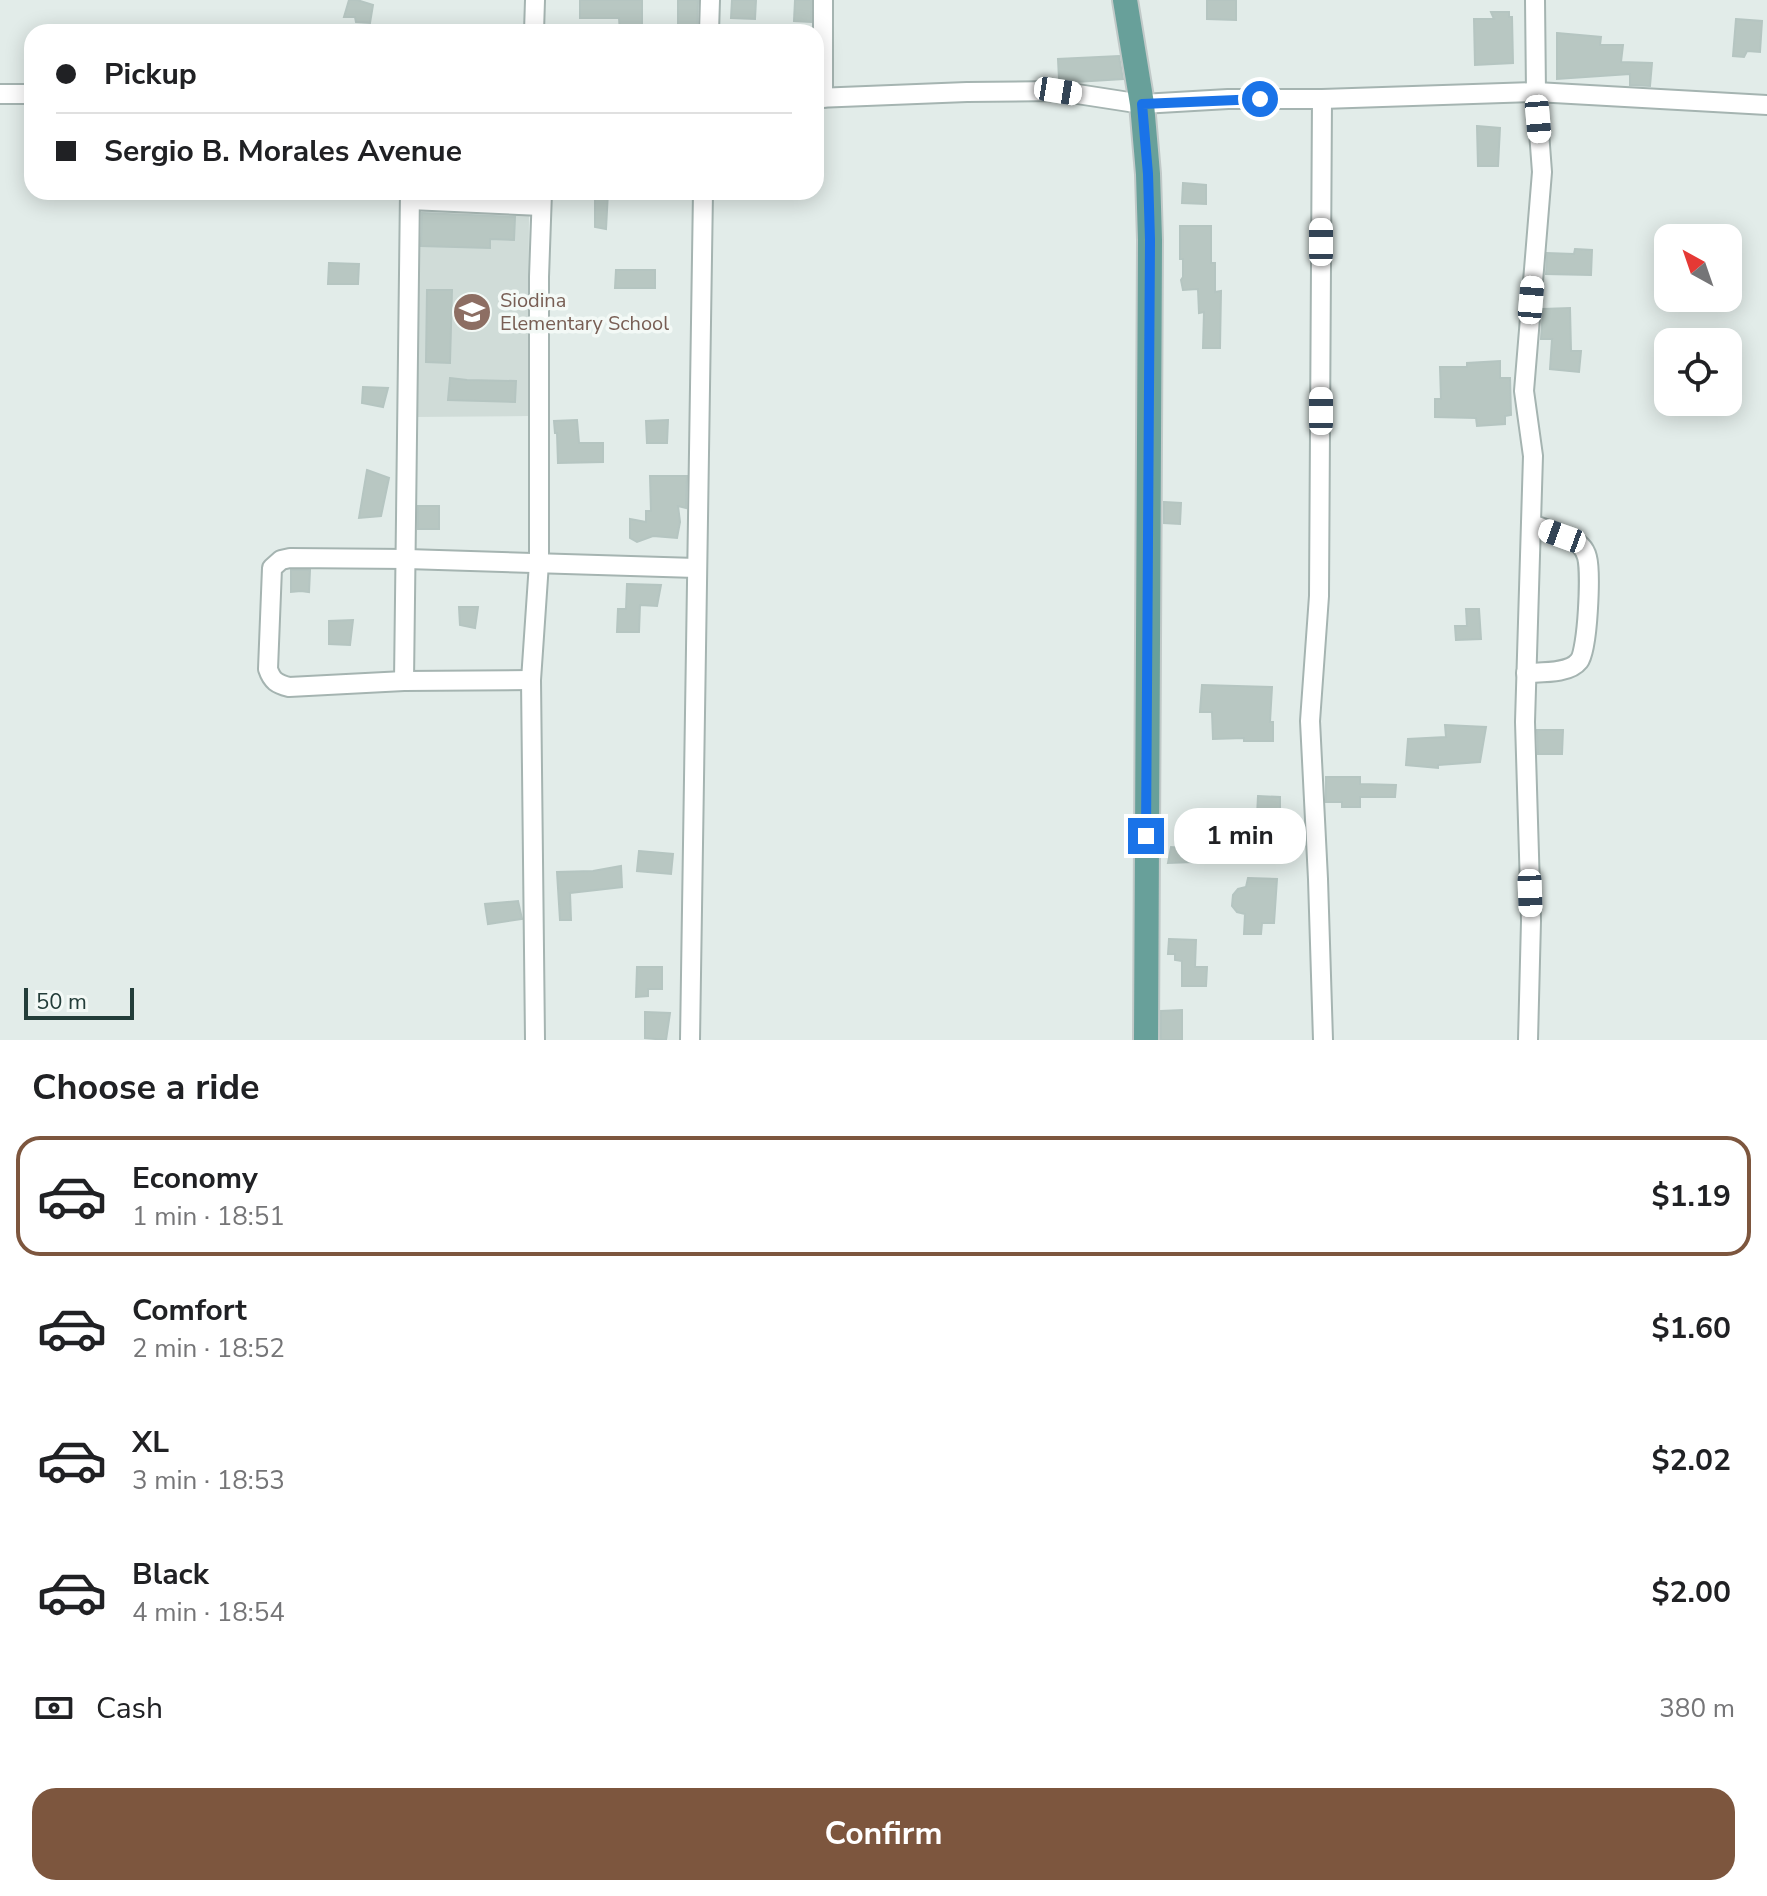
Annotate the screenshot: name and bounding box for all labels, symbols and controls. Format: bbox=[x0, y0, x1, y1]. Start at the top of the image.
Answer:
text: Pickup bbox=[104, 54, 197, 95]
car bbox=[1032, 75, 1084, 107]
route start bbox=[1242, 81, 1278, 117]
car bbox=[1524, 94, 1552, 144]
text: Sergio B. Morales Avenue bbox=[104, 131, 462, 172]
car bbox=[1309, 218, 1333, 266]
north arrow bbox=[1654, 224, 1742, 312]
map controls bbox=[1654, 224, 1742, 416]
car bbox=[1517, 275, 1545, 325]
place label: Siodina Elementary School bbox=[500, 287, 669, 337]
school or university icon: Siodina Elementary School bbox=[451, 291, 493, 333]
button: locate bbox=[1654, 328, 1742, 416]
car bbox=[1309, 387, 1333, 435]
car bbox=[1535, 517, 1589, 555]
callout: 1 min bbox=[1174, 808, 1306, 864]
route end bbox=[1128, 818, 1164, 854]
text: 1 min bbox=[1206, 818, 1274, 853]
car bbox=[1517, 869, 1543, 917]
scale bar bbox=[24, 984, 134, 1020]
text: 50 m bbox=[36, 987, 87, 1017]
text: Choose a ride bbox=[32, 1063, 260, 1112]
text: Economy bbox=[132, 1158, 258, 1199]
icon: car bbox=[36, 1160, 108, 1232]
text: $1.19 bbox=[1652, 1176, 1731, 1217]
text: 1 min · 18:51 bbox=[132, 1199, 285, 1234]
text: Comfort bbox=[132, 1290, 247, 1331]
icon: car bbox=[36, 1292, 108, 1364]
text: $1.60 bbox=[1652, 1308, 1731, 1349]
text: 2 min · 18:52 bbox=[132, 1331, 285, 1366]
text: XL bbox=[132, 1422, 169, 1463]
icon: car bbox=[36, 1424, 108, 1496]
text: $2.02 bbox=[1652, 1440, 1731, 1481]
text: 3 min · 18:53 bbox=[132, 1463, 285, 1498]
text: Black bbox=[132, 1554, 209, 1595]
icon: car bbox=[36, 1556, 108, 1628]
text: $2.00 bbox=[1652, 1572, 1731, 1613]
text: 4 min · 18:54 bbox=[132, 1595, 285, 1630]
icon: cash bbox=[32, 1686, 76, 1730]
text: Cash bbox=[96, 1688, 163, 1729]
text: 380 m bbox=[1659, 1691, 1735, 1726]
button: Confirm bbox=[32, 1788, 1735, 1880]

